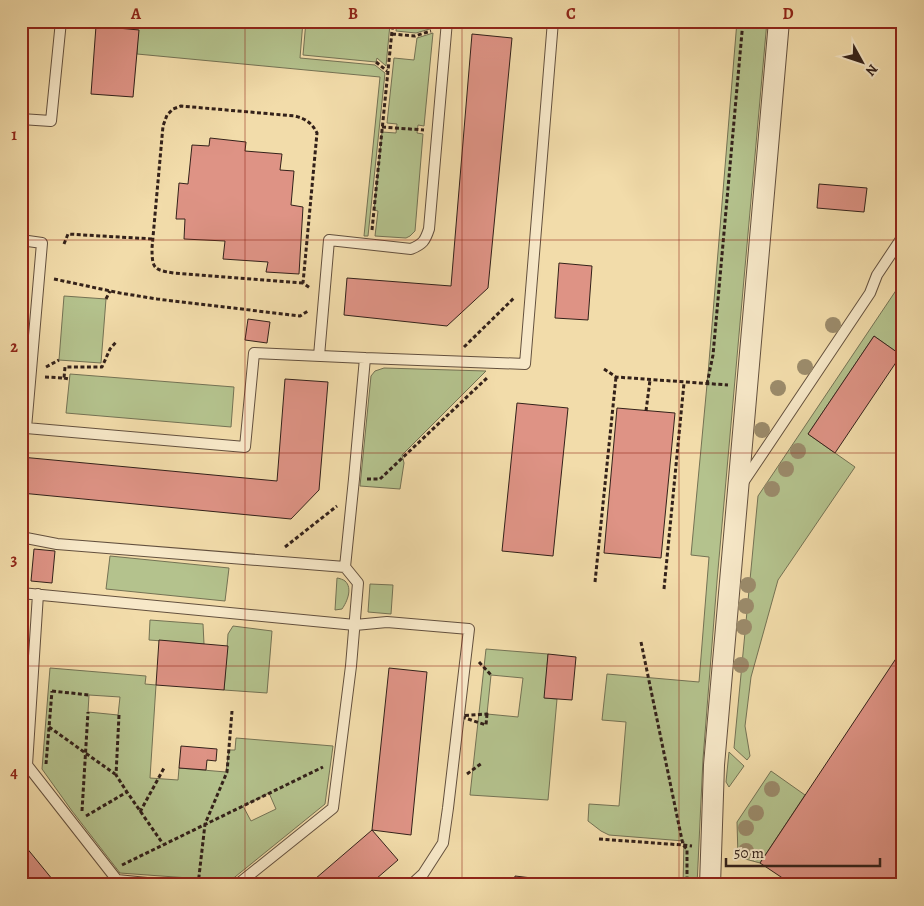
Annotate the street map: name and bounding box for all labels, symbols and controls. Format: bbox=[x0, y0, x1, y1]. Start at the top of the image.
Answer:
text: A bbox=[130, 3, 142, 25]
text: B bbox=[348, 3, 358, 25]
text: C bbox=[566, 3, 576, 25]
text: D bbox=[782, 3, 794, 25]
north arrow bbox=[836, 38, 886, 88]
text: N bbox=[861, 60, 882, 80]
text: 1 bbox=[11, 124, 17, 146]
text: 2 bbox=[10, 336, 18, 358]
text: 3 bbox=[11, 549, 18, 571]
text: 4 bbox=[10, 762, 18, 784]
scale bar bbox=[726, 836, 880, 868]
text: 50 m bbox=[734, 843, 764, 863]

